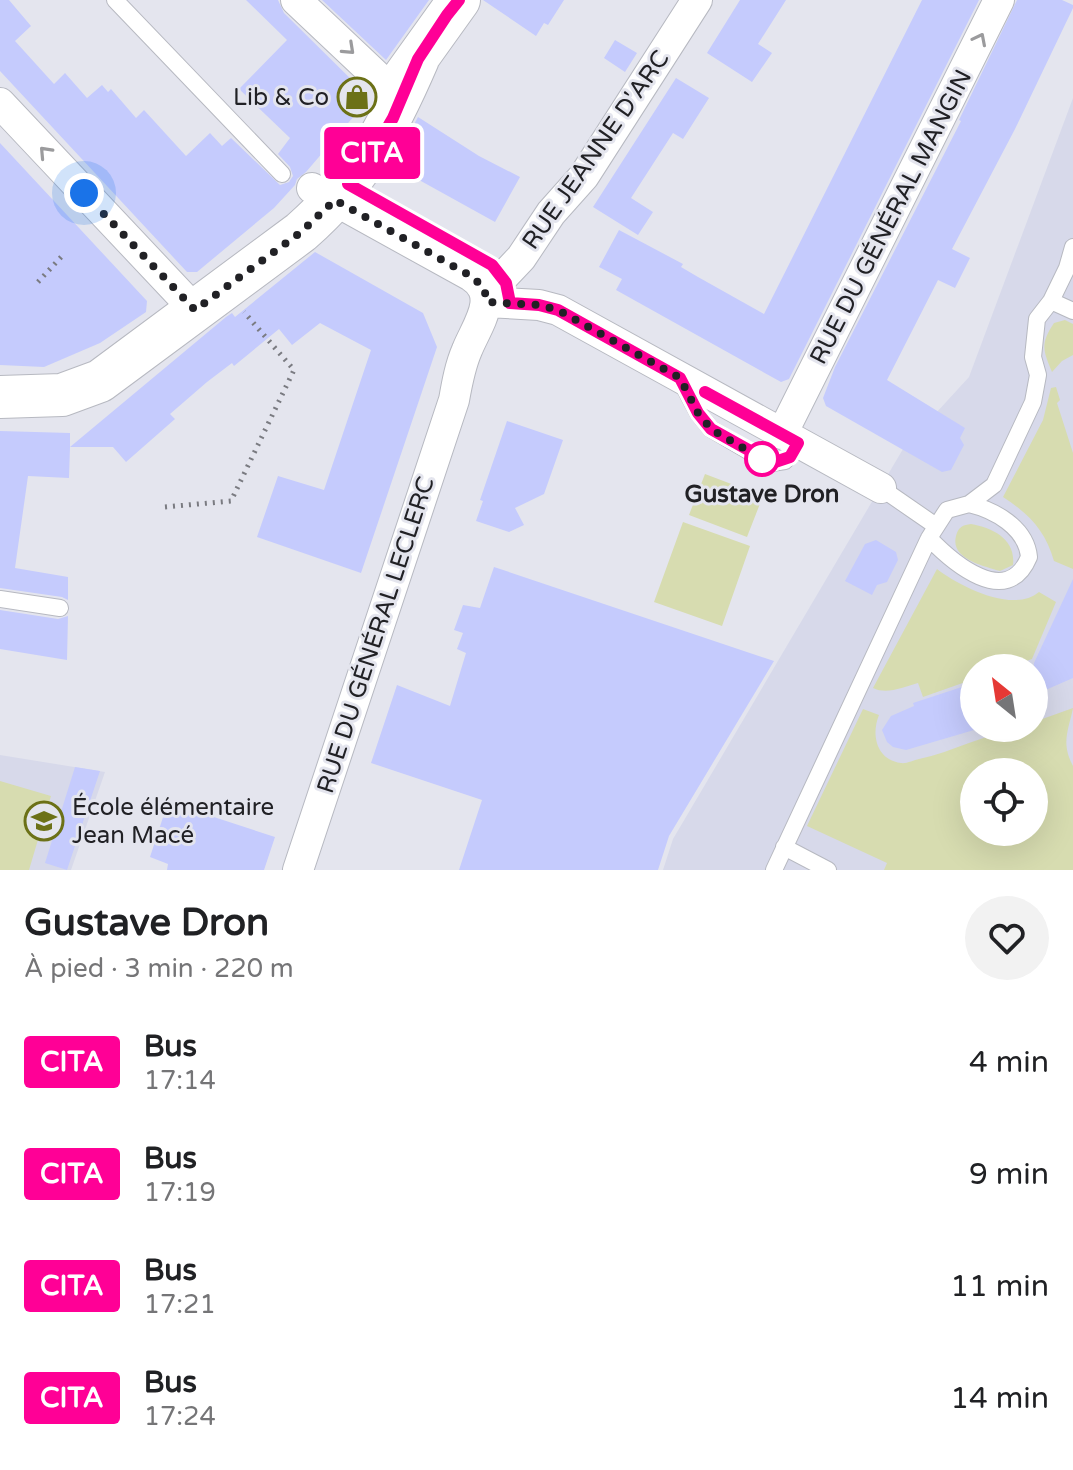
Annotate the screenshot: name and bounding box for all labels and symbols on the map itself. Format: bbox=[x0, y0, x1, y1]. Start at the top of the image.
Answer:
one-way arrow bbox=[970, 32, 986, 47]
one-way arrow bbox=[339, 40, 354, 54]
street label: RUE JEANNE D'ARC bbox=[516, 45, 676, 255]
street label: RUE DU GÉNÉRAL MANGIN bbox=[803, 64, 978, 369]
shop icon: Lib & Co bbox=[336, 76, 378, 118]
place label: Lib & Co bbox=[233, 83, 329, 112]
line badge: CITA bbox=[316, 127, 428, 179]
one-way arrow bbox=[40, 147, 55, 161]
your location bbox=[64, 173, 104, 213]
marker: Gustave Dron bbox=[745, 442, 779, 476]
street label: RUE DU GÉNÉRAL LECLERC bbox=[310, 473, 441, 797]
place label: Gustave Dron bbox=[685, 480, 839, 509]
north arrow bbox=[960, 654, 1048, 742]
place label: École élémentaire Jean Macé bbox=[72, 792, 274, 850]
school or university icon: École élémentaire Jean Macé bbox=[23, 800, 65, 842]

